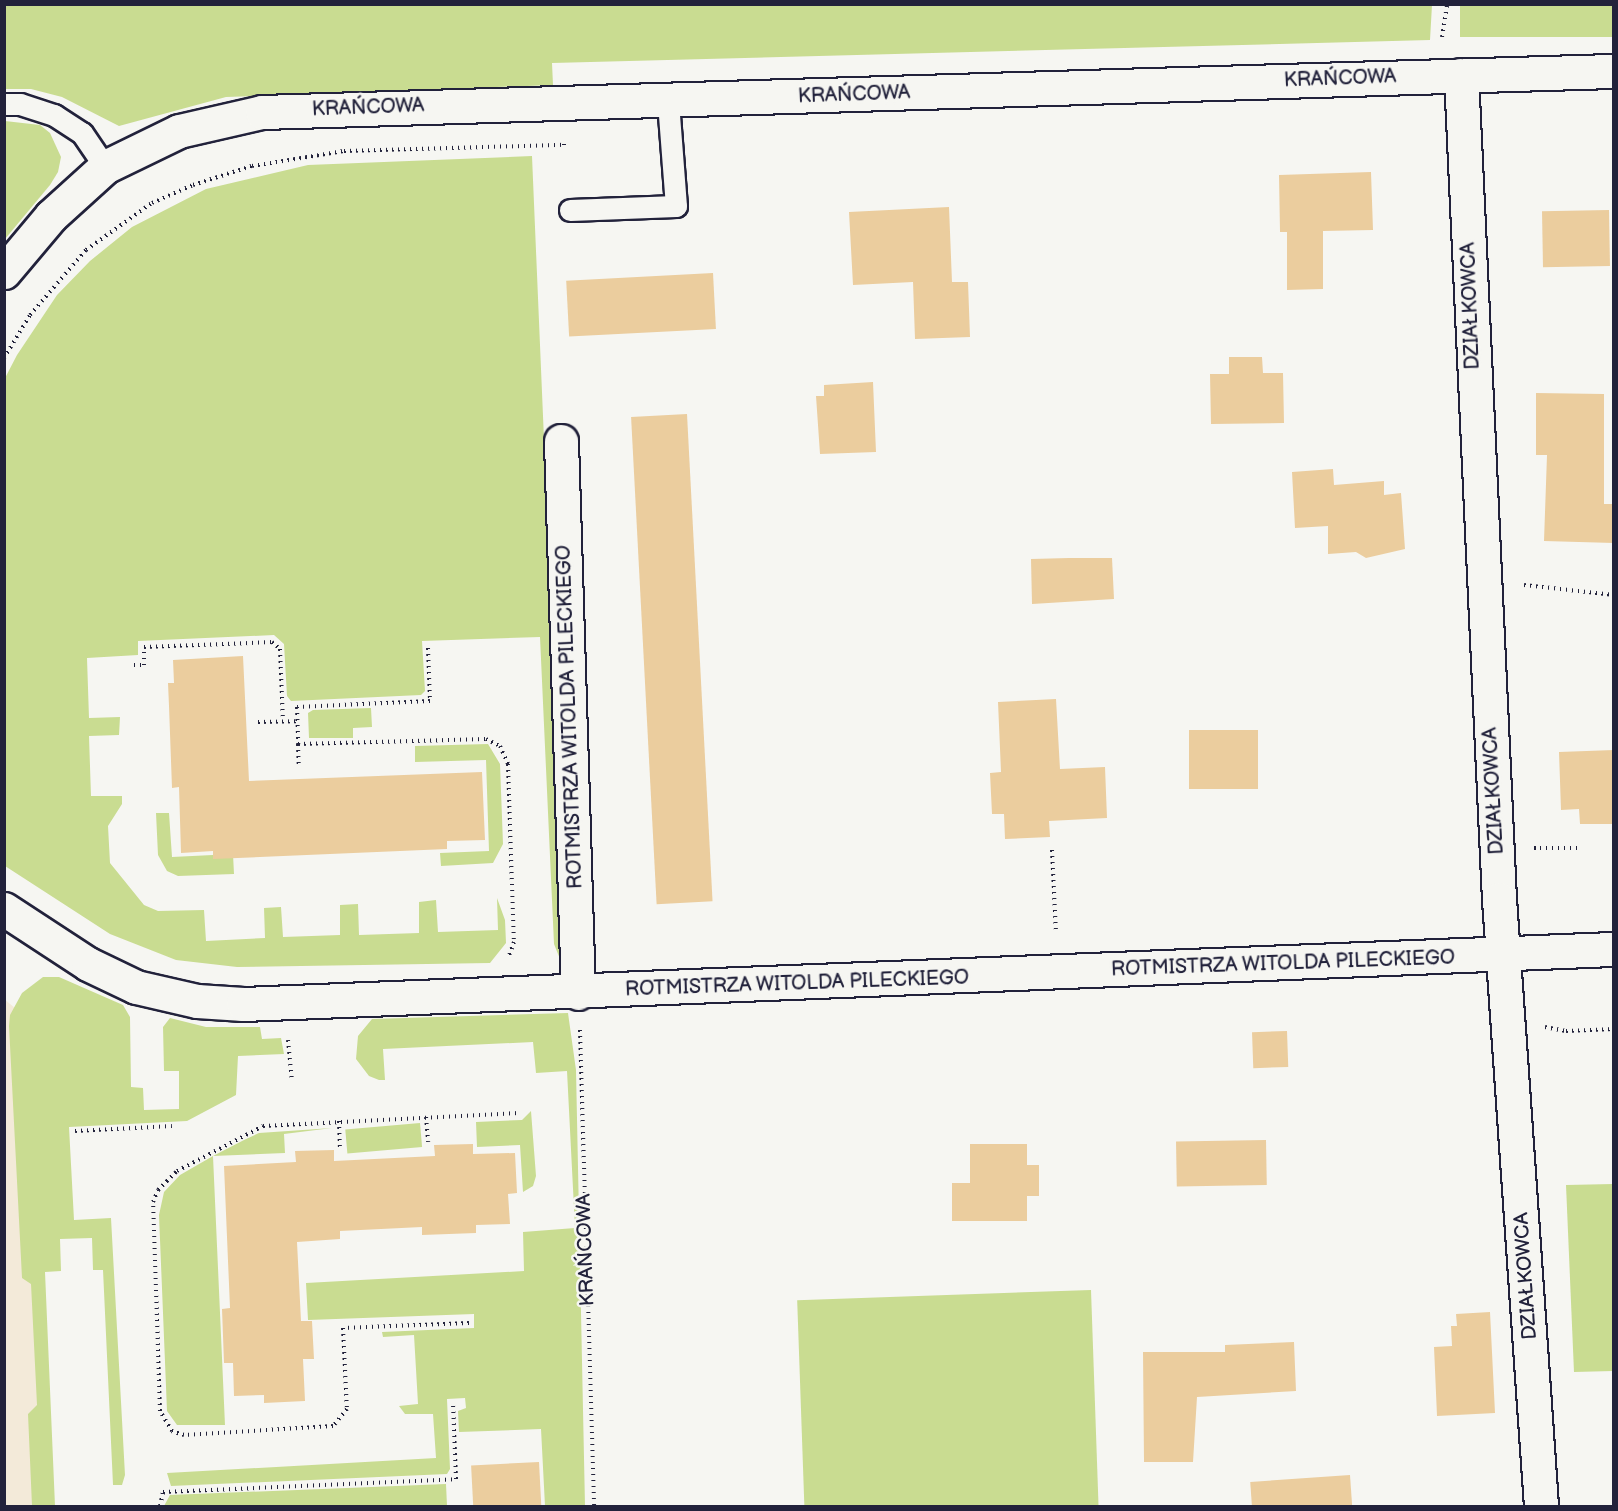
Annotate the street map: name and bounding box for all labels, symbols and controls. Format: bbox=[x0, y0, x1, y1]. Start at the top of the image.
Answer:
street label: KRAŃCOWA bbox=[1283, 65, 1397, 93]
street label: KRAŃCOWA bbox=[797, 81, 911, 109]
street label: KRAŃCOWA bbox=[311, 94, 425, 122]
street label: DZIAŁKOWCA bbox=[1457, 242, 1485, 370]
street label: ROTMISTRZA WITOLDA PILECKIEGO bbox=[552, 544, 588, 890]
street label: DZIAŁKOWCA bbox=[1479, 727, 1509, 855]
street label: ROTMISTRZA WITOLDA PILECKIEGO bbox=[1110, 946, 1456, 982]
street label: ROTMISTRZA WITOLDA PILECKIEGO bbox=[624, 966, 970, 1002]
street label: KRAŃCOWA bbox=[572, 1193, 600, 1307]
street label: DZIAŁKOWCA bbox=[1510, 1212, 1542, 1340]

